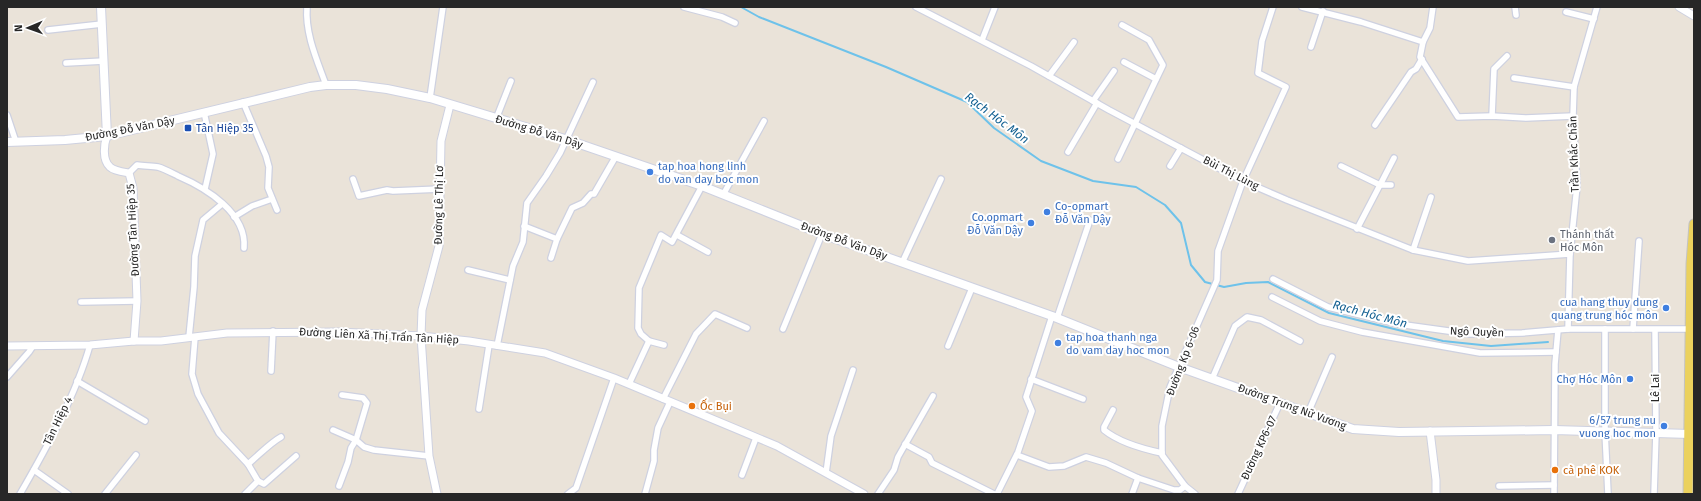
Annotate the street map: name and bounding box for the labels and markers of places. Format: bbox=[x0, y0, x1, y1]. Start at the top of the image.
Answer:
place label: Tân Hiệp 35 bbox=[196, 122, 254, 135]
marker: Tân Hiệp 35 bbox=[183, 123, 193, 133]
place label: tap hoa hong linh do van day boc mon bbox=[658, 160, 759, 186]
marker: tap hoa hong linh do van day boc mon bbox=[645, 167, 655, 177]
place label: Co-opmart Đỗ Văn Dậy bbox=[1055, 200, 1111, 226]
marker: Co-opmart Đỗ Văn Dậy bbox=[1042, 207, 1052, 217]
place label: Co.opmart Đỗ Văn Dậy bbox=[967, 211, 1024, 237]
marker: Co.opmart Đỗ Văn Dậy bbox=[1026, 218, 1036, 228]
place label: Thánh thất Hóc Môn bbox=[1560, 228, 1614, 254]
marker: Thánh thất Hóc Môn bbox=[1547, 235, 1557, 245]
place label: cua hang thuy dung quang trung hóc môn bbox=[1551, 296, 1658, 322]
marker: cua hang thuy dung quang trung hóc môn bbox=[1661, 303, 1671, 313]
place label: tap hoa thanh nga do vam day hoc mon bbox=[1066, 331, 1170, 357]
marker: tap hoa thanh nga do vam day hoc mon bbox=[1053, 338, 1063, 348]
place label: Chợ Hóc Môn bbox=[1557, 373, 1622, 386]
marker: Chợ Hóc Môn bbox=[1625, 374, 1635, 384]
place label: Ốc Bụi bbox=[700, 398, 732, 413]
marker: Ốc Bụi bbox=[687, 401, 697, 411]
place label: 6/57 trung nu vuong hoc mon bbox=[1579, 414, 1656, 440]
marker: 6/57 trung nu vuong hoc mon bbox=[1659, 421, 1669, 431]
place label: cà phê KOK bbox=[1563, 464, 1620, 477]
marker: cà phê KOK bbox=[1550, 465, 1560, 475]

